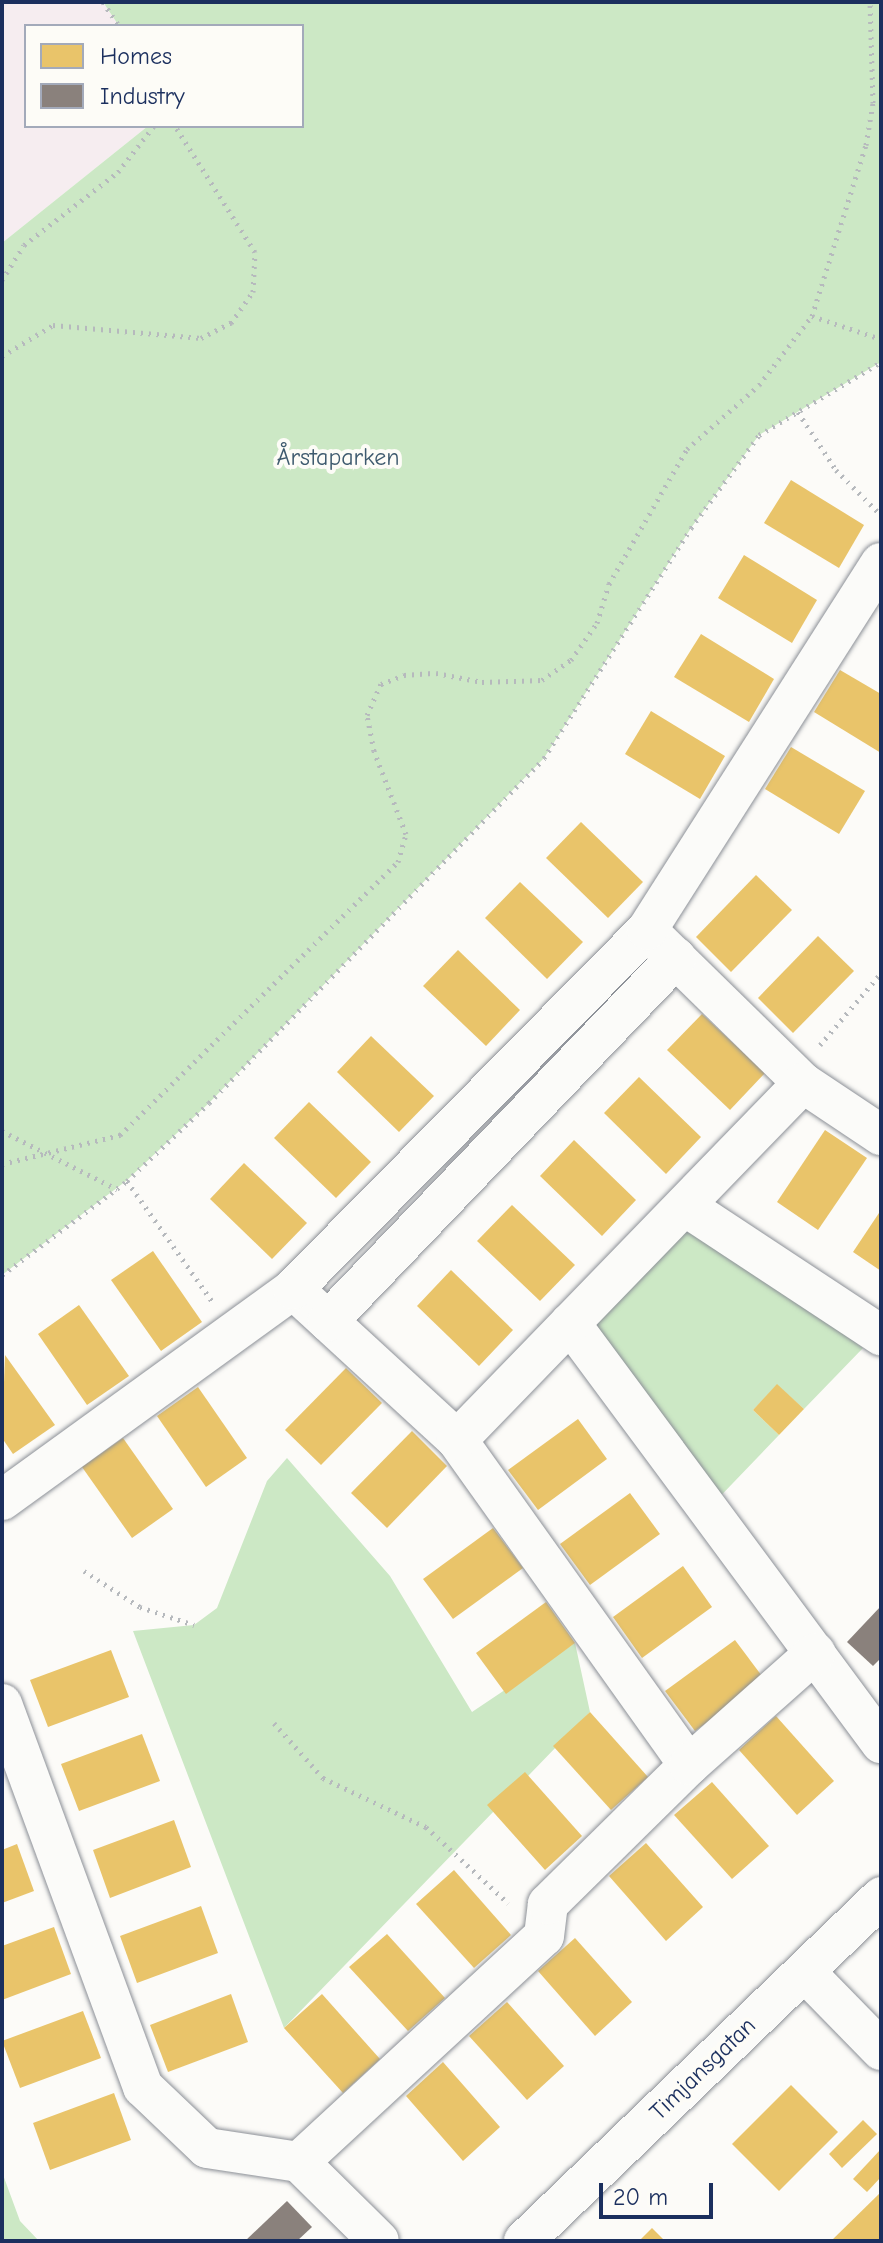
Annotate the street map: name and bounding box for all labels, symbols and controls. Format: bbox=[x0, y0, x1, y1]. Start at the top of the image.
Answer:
legend bbox=[24, 24, 304, 128]
text: Homes bbox=[100, 42, 172, 70]
text: Industry bbox=[100, 82, 185, 110]
park label: Årstaparken bbox=[276, 444, 400, 472]
street label: Timjansgatan bbox=[644, 2011, 762, 2127]
scale bar bbox=[603, 2167, 717, 2217]
text: 20 m bbox=[613, 2183, 668, 2211]

